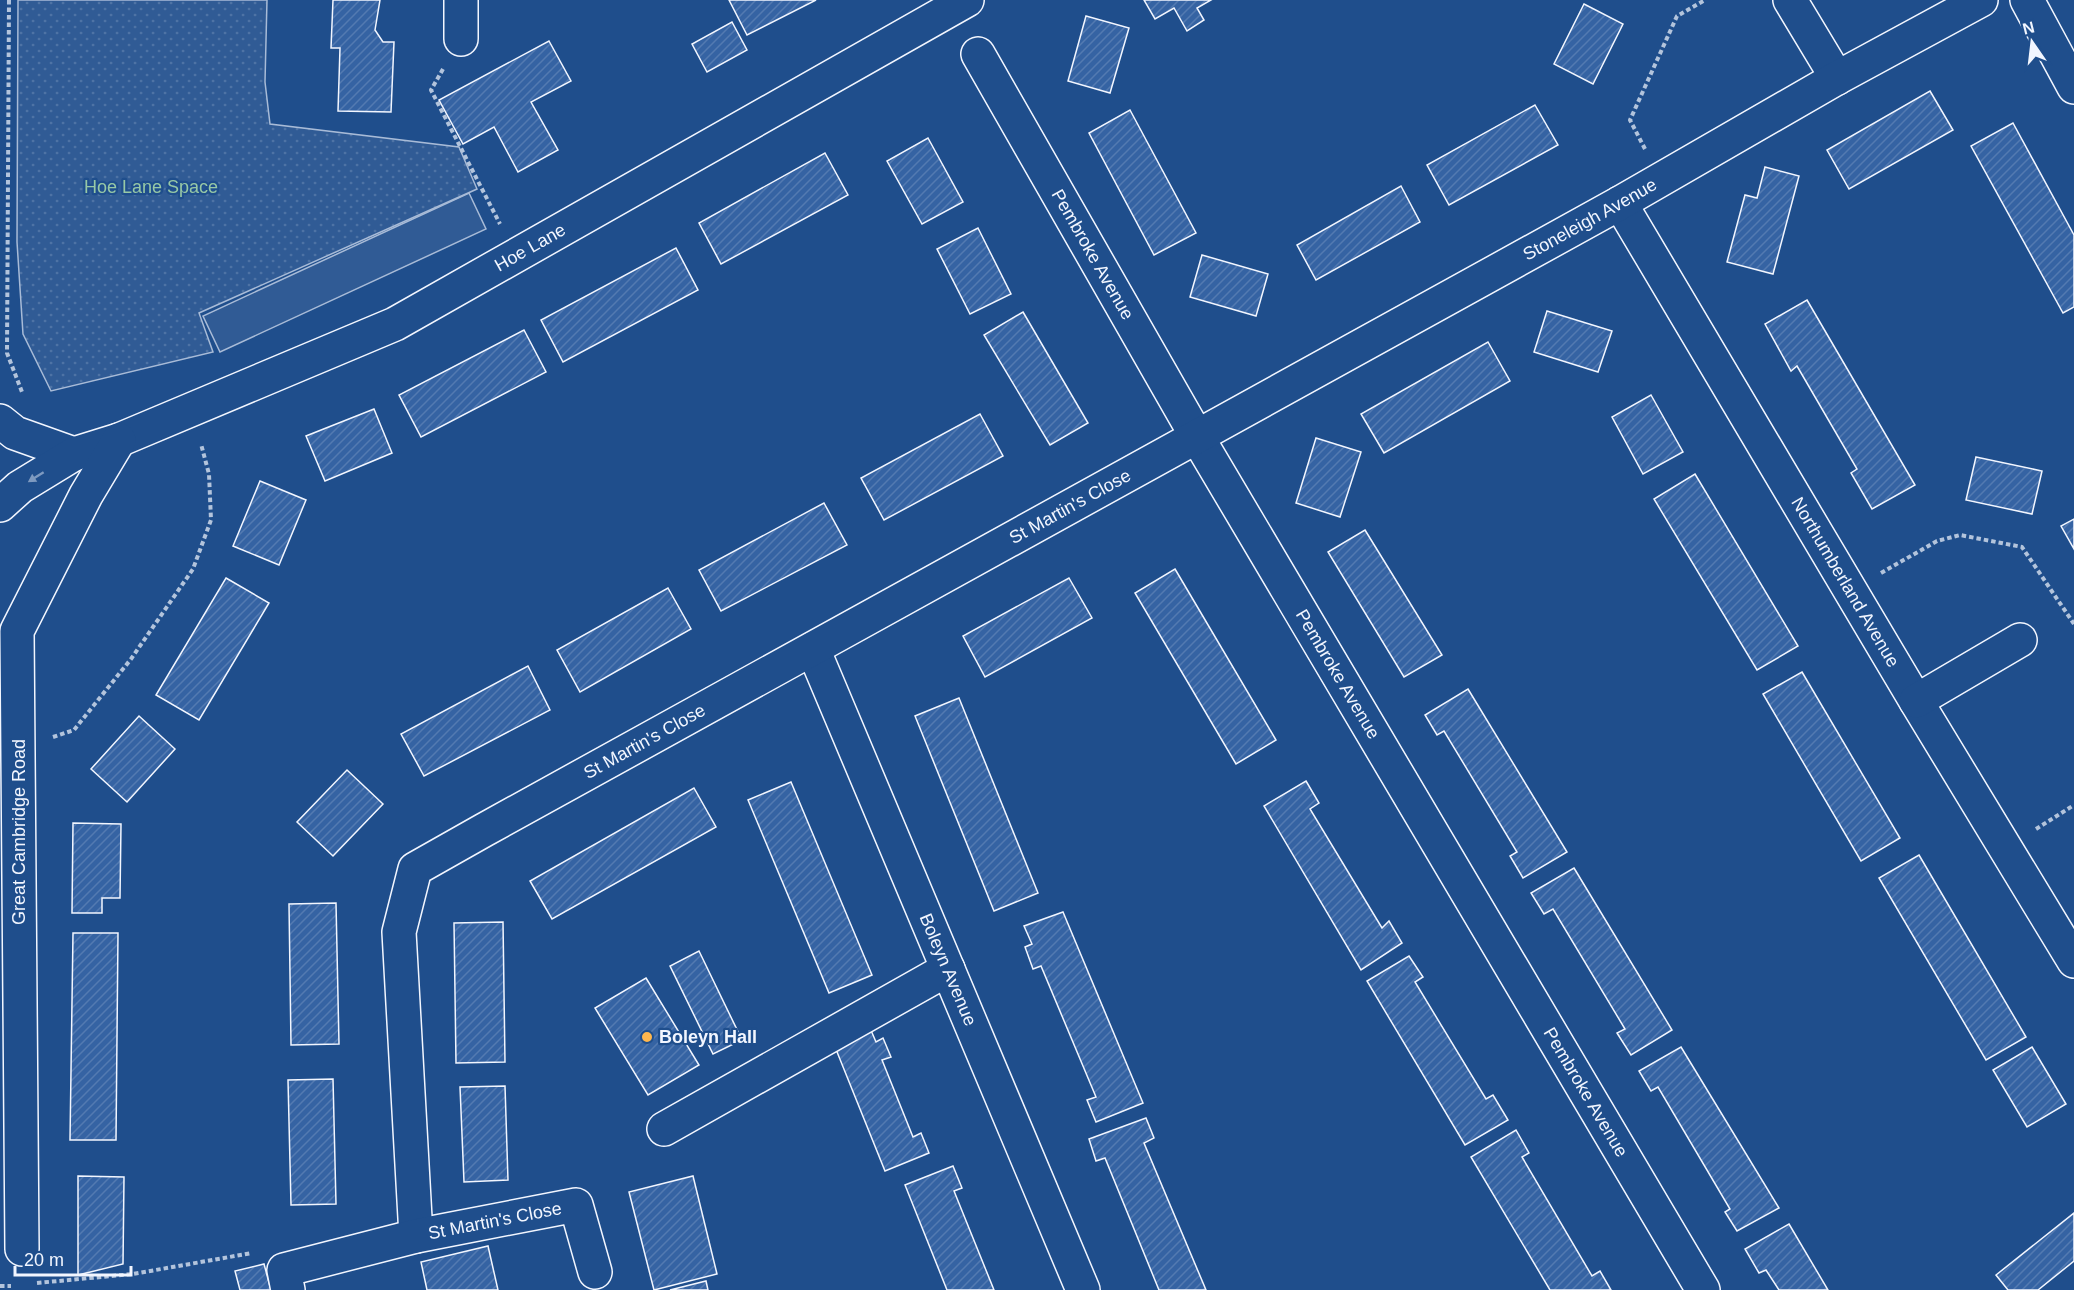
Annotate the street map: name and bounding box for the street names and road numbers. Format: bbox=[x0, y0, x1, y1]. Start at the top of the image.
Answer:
street label: Stoneleigh Avenue bbox=[1520, 174, 1660, 265]
street label: Pembroke Avenue bbox=[1048, 186, 1138, 323]
street label: Hoe Lane bbox=[491, 220, 569, 275]
street label: St Martin's Close bbox=[1006, 465, 1134, 548]
street label: Northumberland Avenue bbox=[1787, 494, 1903, 671]
street label: Pembroke Avenue bbox=[1292, 606, 1384, 742]
street label: St Martin's Close bbox=[580, 700, 709, 783]
street label: Great Cambridge Road bbox=[9, 739, 29, 925]
street label: Boleyn Avenue bbox=[916, 911, 981, 1029]
street label: Pembroke Avenue bbox=[1540, 1024, 1632, 1160]
street label: St Martin's Close bbox=[426, 1198, 563, 1243]

